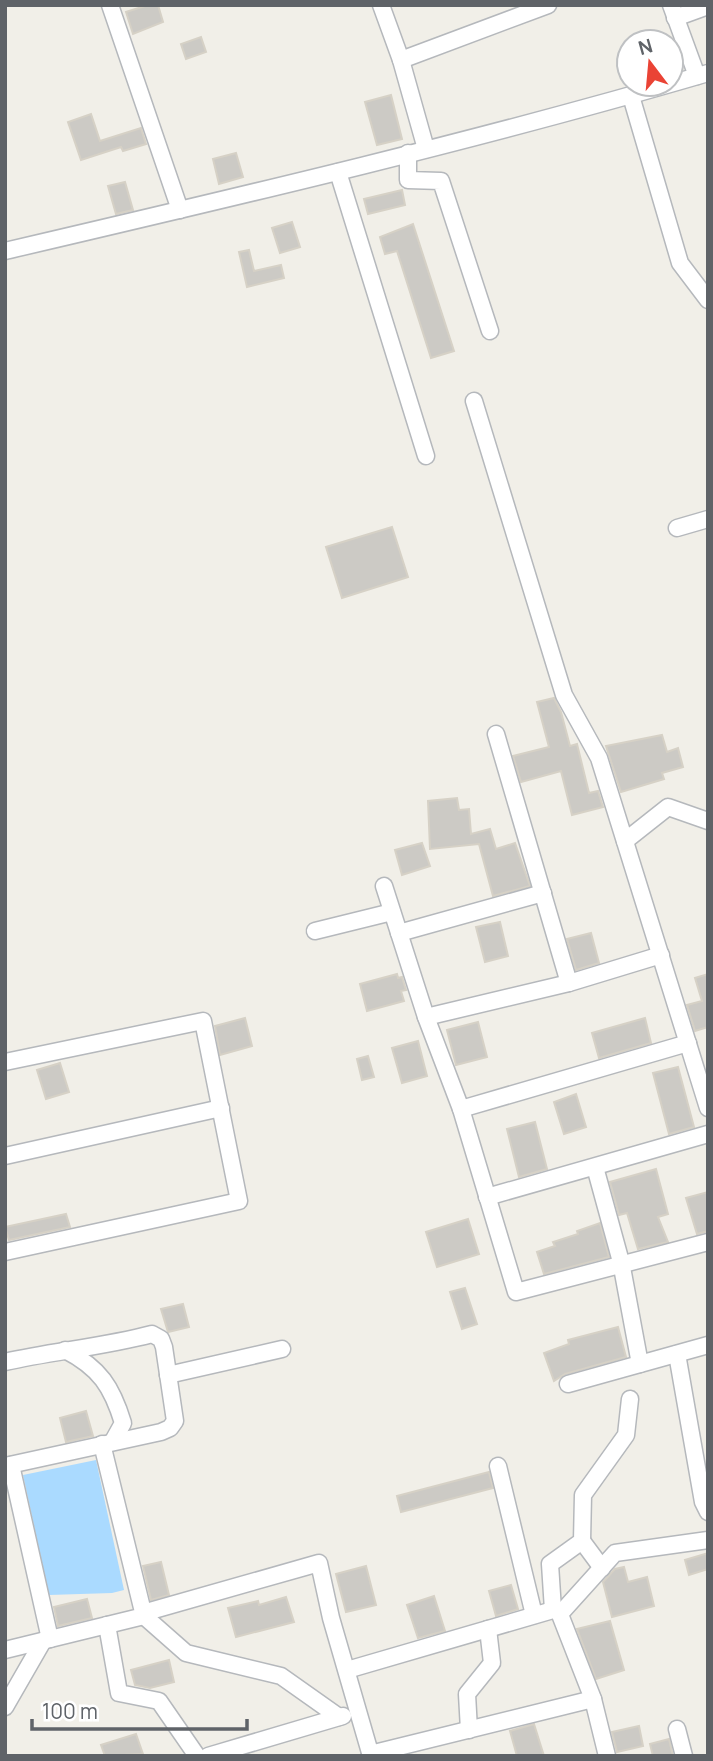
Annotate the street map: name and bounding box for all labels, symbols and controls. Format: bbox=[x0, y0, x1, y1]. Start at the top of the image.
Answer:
north arrow bbox=[615, 28, 685, 98]
text: N bbox=[635, 32, 655, 61]
scale bar bbox=[32, 1688, 247, 1732]
text: 100 m bbox=[42, 1697, 98, 1725]

